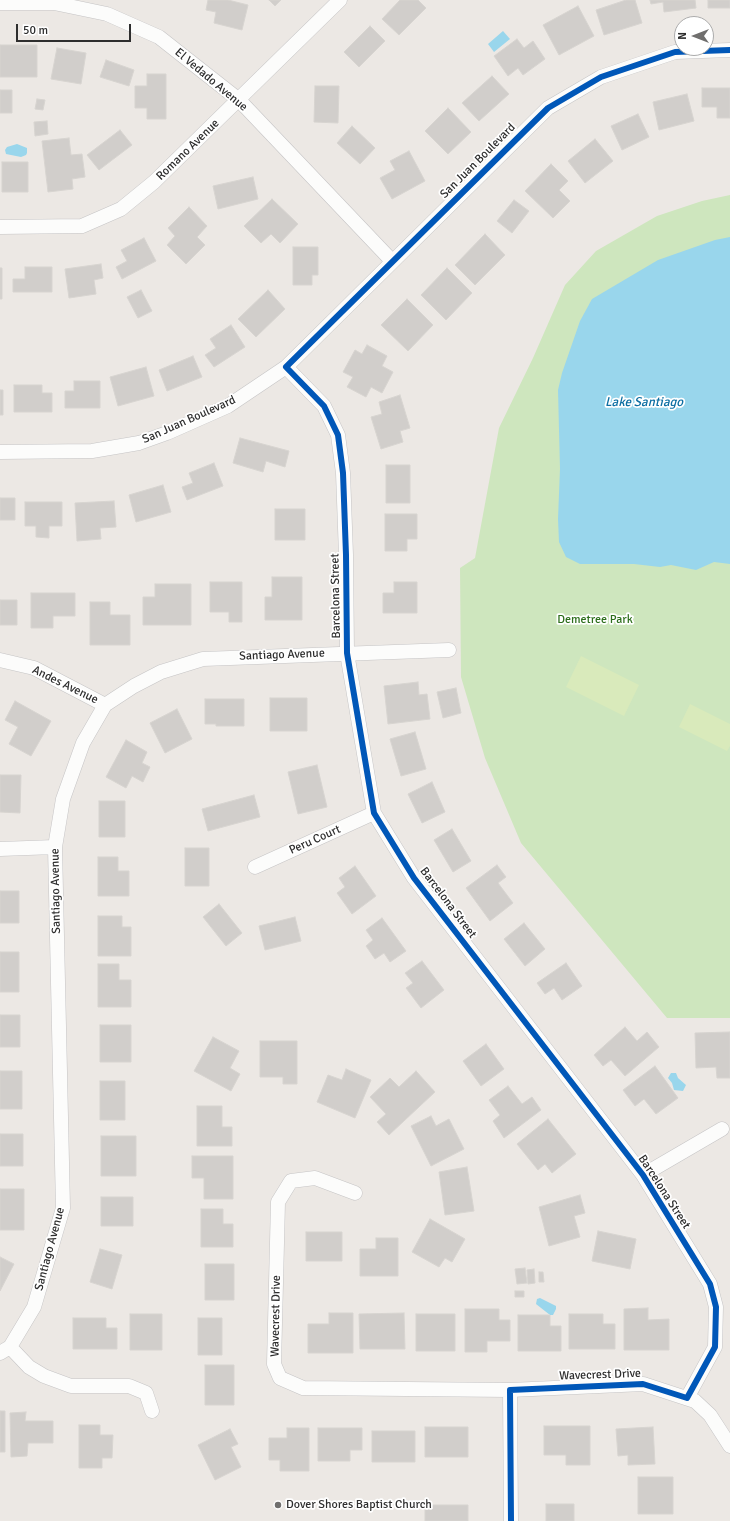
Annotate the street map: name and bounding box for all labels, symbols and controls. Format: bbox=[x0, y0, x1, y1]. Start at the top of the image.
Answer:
scale bar bbox=[18, 16, 133, 42]
north arrow bbox=[674, 16, 714, 56]
text: 50 m bbox=[23, 23, 48, 38]
text: N bbox=[676, 32, 689, 40]
street label: El Vedado Avenue bbox=[172, 45, 250, 115]
street label: Romano Avenue bbox=[154, 116, 222, 184]
street label: San Juan Boulevard bbox=[437, 120, 519, 202]
street label: San Juan Boulevard bbox=[140, 393, 238, 447]
water label: Lake Santiago bbox=[605, 395, 683, 411]
street label: Barcelona Street bbox=[328, 553, 344, 639]
park label: Demetree Park bbox=[557, 613, 633, 627]
street label: Santiago Avenue bbox=[239, 646, 325, 664]
street label: Andes Avenue bbox=[30, 663, 100, 707]
street label: Peru Court bbox=[287, 822, 343, 858]
street label: Santiago Avenue bbox=[48, 848, 64, 934]
street label: Barcelona Street bbox=[417, 865, 479, 941]
street label: Barcelona Street bbox=[635, 1152, 693, 1232]
street label: Santiago Avenue bbox=[32, 1206, 68, 1292]
street label: Wavecrest Drive bbox=[268, 1275, 284, 1357]
street label: Wavecrest Drive bbox=[559, 1366, 641, 1384]
place label: Dover Shores Baptist Church bbox=[286, 1498, 432, 1512]
marker: Dover Shores Baptist Church bbox=[273, 1500, 283, 1510]

